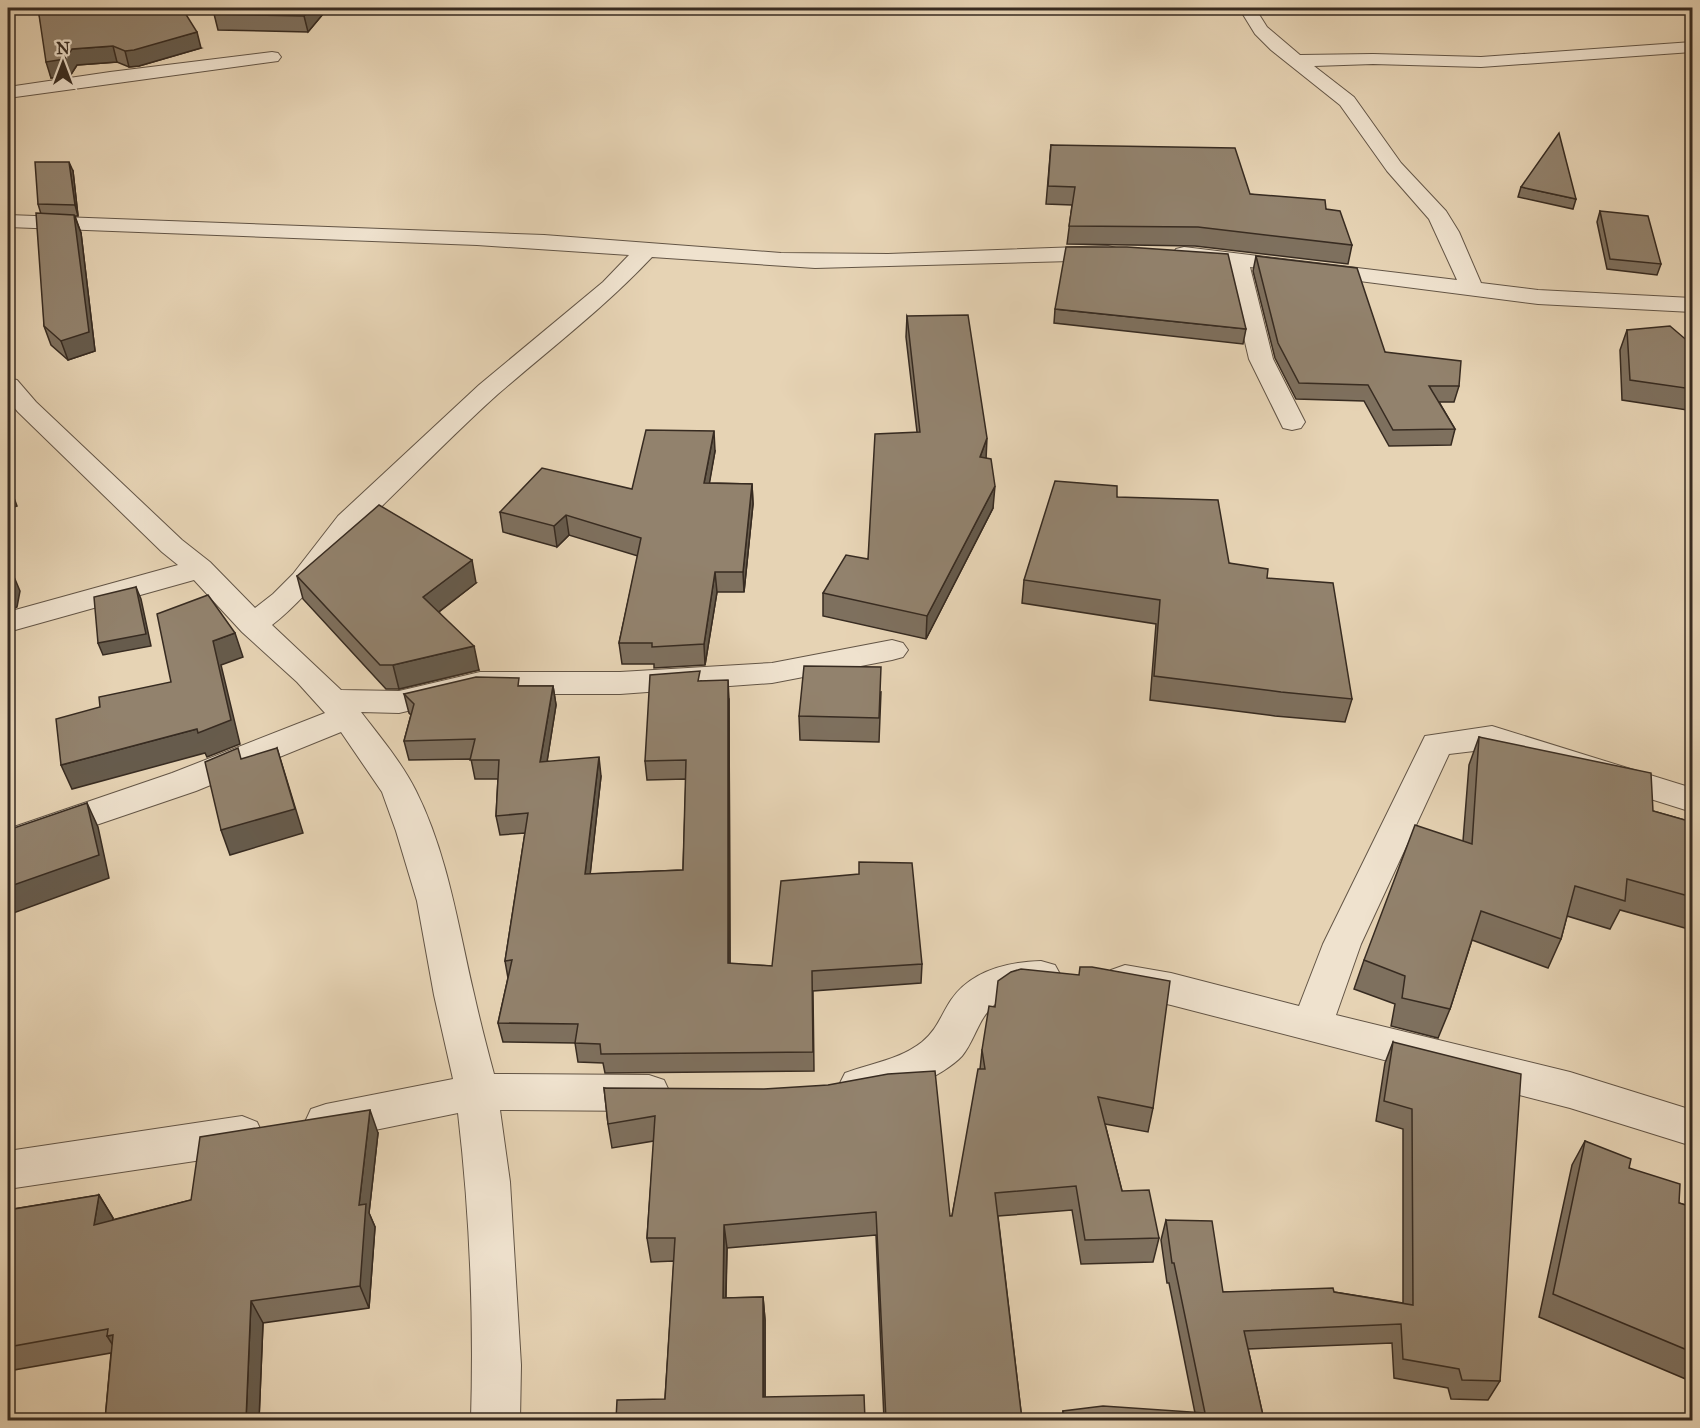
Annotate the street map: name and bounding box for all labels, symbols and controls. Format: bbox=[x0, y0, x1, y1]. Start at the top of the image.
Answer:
north arrow bbox=[33, 33, 93, 93]
text: N bbox=[56, 39, 70, 58]

